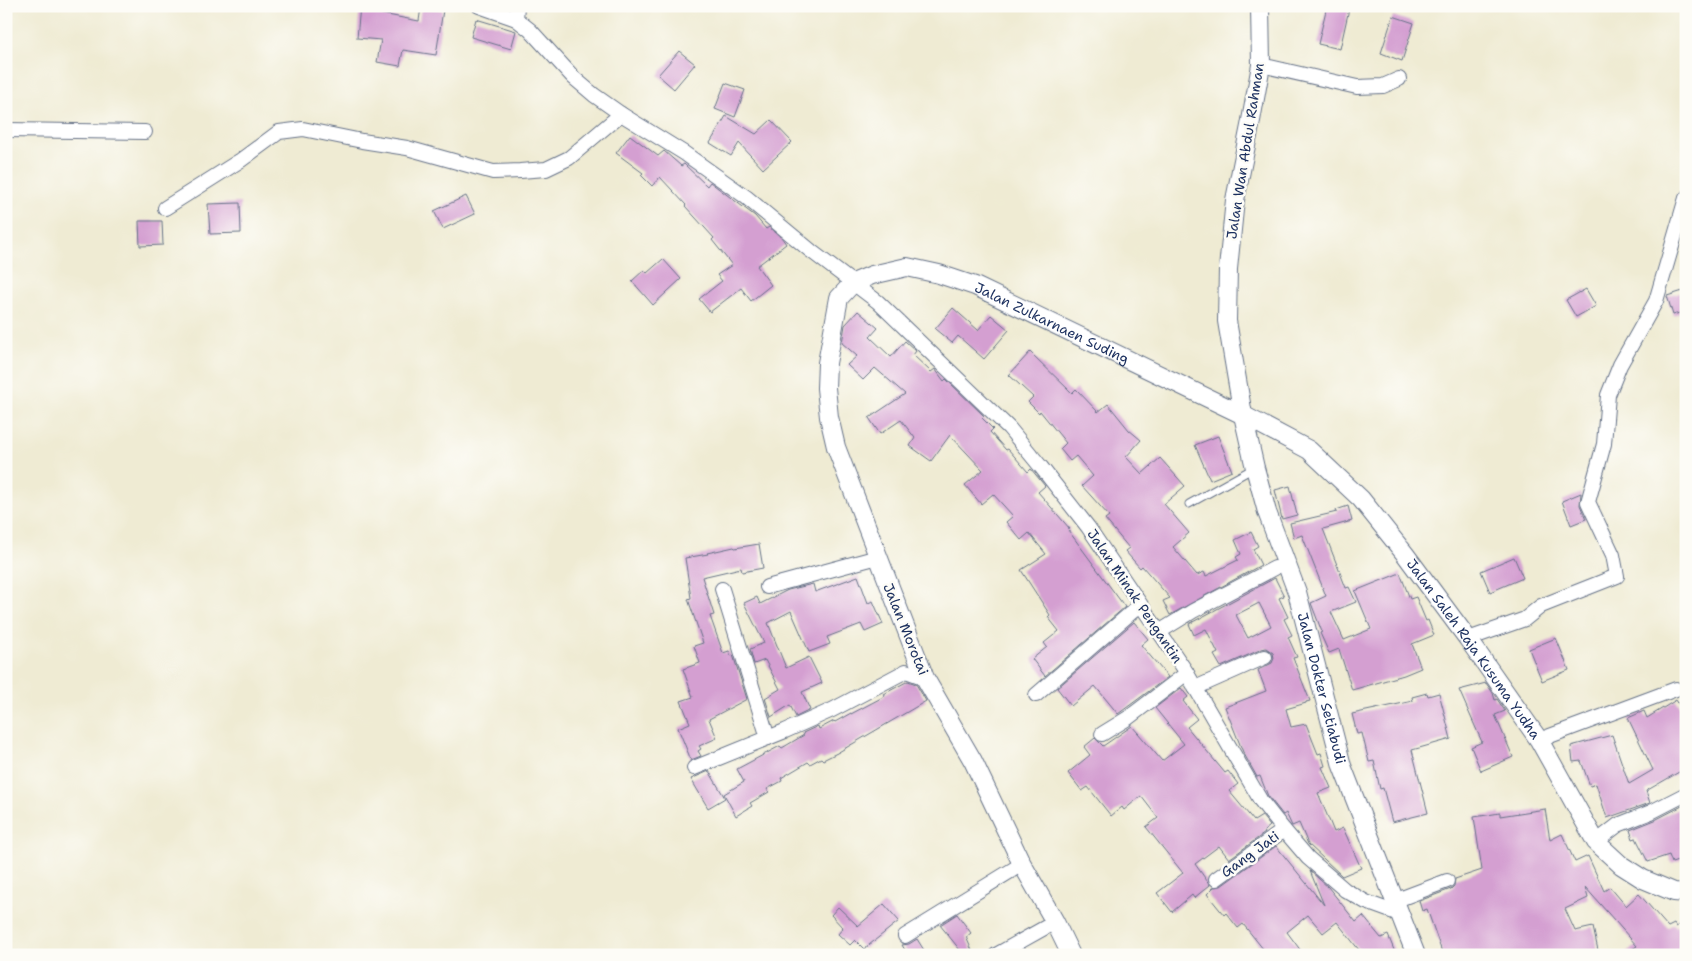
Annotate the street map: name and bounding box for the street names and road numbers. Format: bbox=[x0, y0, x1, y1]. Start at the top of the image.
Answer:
street label: Jalan Wan Abdul Rahman bbox=[1222, 61, 1268, 240]
street label: Jalan Zulkarnaen Suding bbox=[972, 278, 1132, 368]
street label: Jalan Minak Pengantin bbox=[1083, 525, 1187, 667]
street label: Jalan Saleh Raja Kusuma Yudha bbox=[1403, 555, 1545, 743]
street label: Jalan Morotai bbox=[879, 580, 933, 678]
street label: Jalan Dokter Setiabudi bbox=[1294, 611, 1350, 766]
street label: Gang Jati bbox=[1217, 827, 1283, 881]

